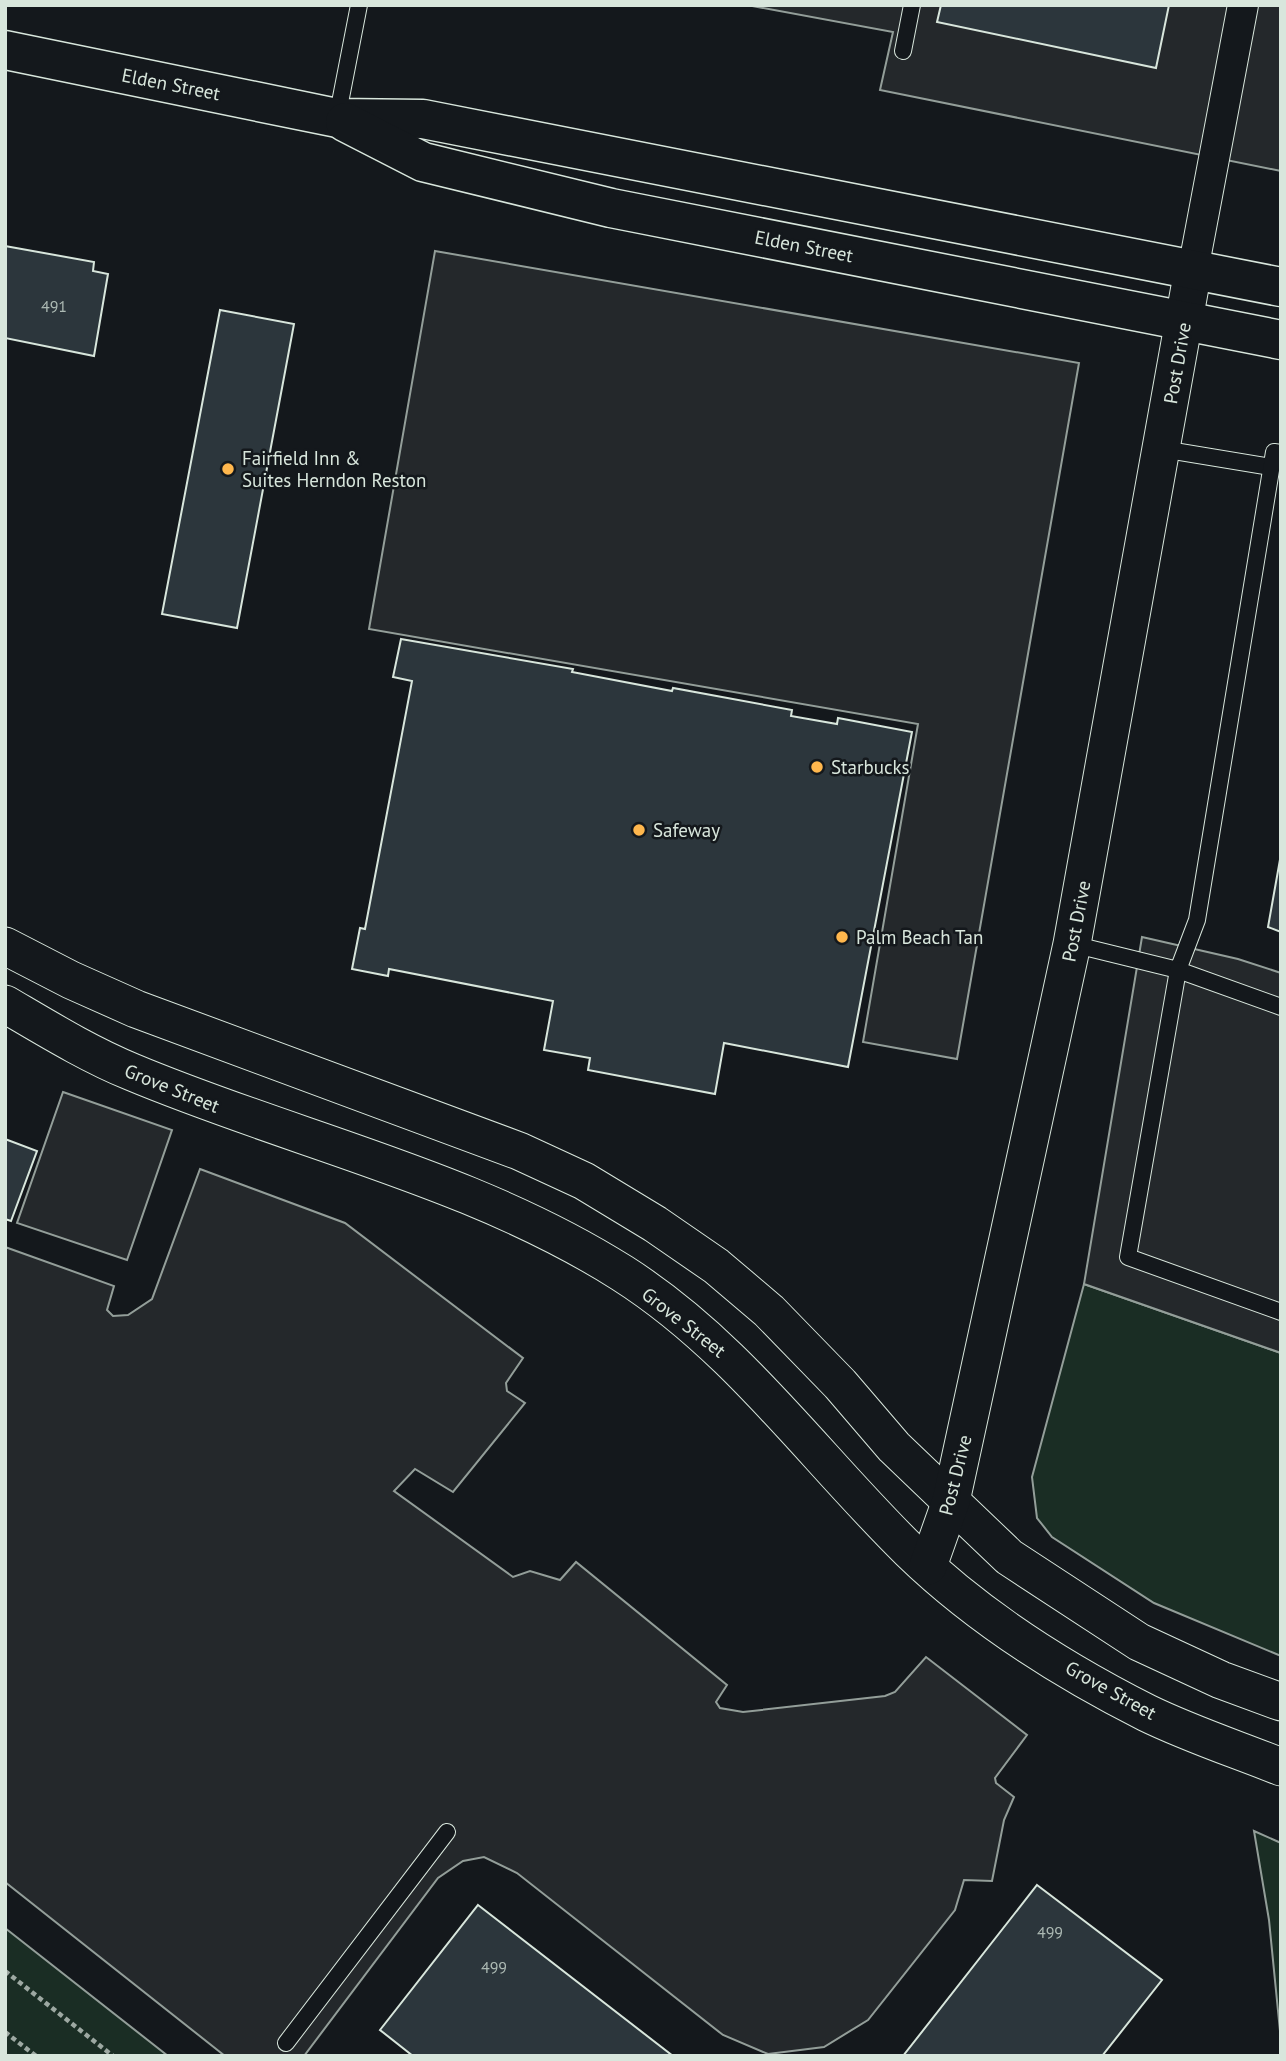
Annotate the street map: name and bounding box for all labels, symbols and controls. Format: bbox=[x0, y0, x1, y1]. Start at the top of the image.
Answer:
street label: Elden Street bbox=[120, 63, 223, 105]
street label: Elden Street bbox=[753, 225, 856, 267]
house number: 491 bbox=[41, 296, 67, 316]
street label: Post Drive bbox=[1158, 320, 1196, 406]
place label: Fairfield Inn & Suites Herndon Reston bbox=[242, 446, 426, 492]
marker: Fairfield Inn & Suites Herndon Reston bbox=[220, 461, 236, 477]
place label: Starbucks bbox=[831, 755, 910, 779]
marker: Starbucks bbox=[809, 759, 825, 775]
place label: Safeway bbox=[653, 818, 720, 842]
marker: Safeway bbox=[631, 822, 647, 838]
street label: Post Drive bbox=[1056, 878, 1096, 964]
place label: Palm Beach Tan bbox=[856, 925, 983, 949]
marker: Palm Beach Tan bbox=[834, 929, 850, 945]
street label: Grove Street bbox=[121, 1058, 223, 1118]
street label: Grove Street bbox=[637, 1282, 731, 1363]
street label: Post Drive bbox=[933, 1432, 977, 1518]
street label: Grove Street bbox=[1061, 1655, 1161, 1725]
house number: 499 bbox=[1037, 1922, 1063, 1942]
house number: 499 bbox=[481, 1957, 507, 1977]

